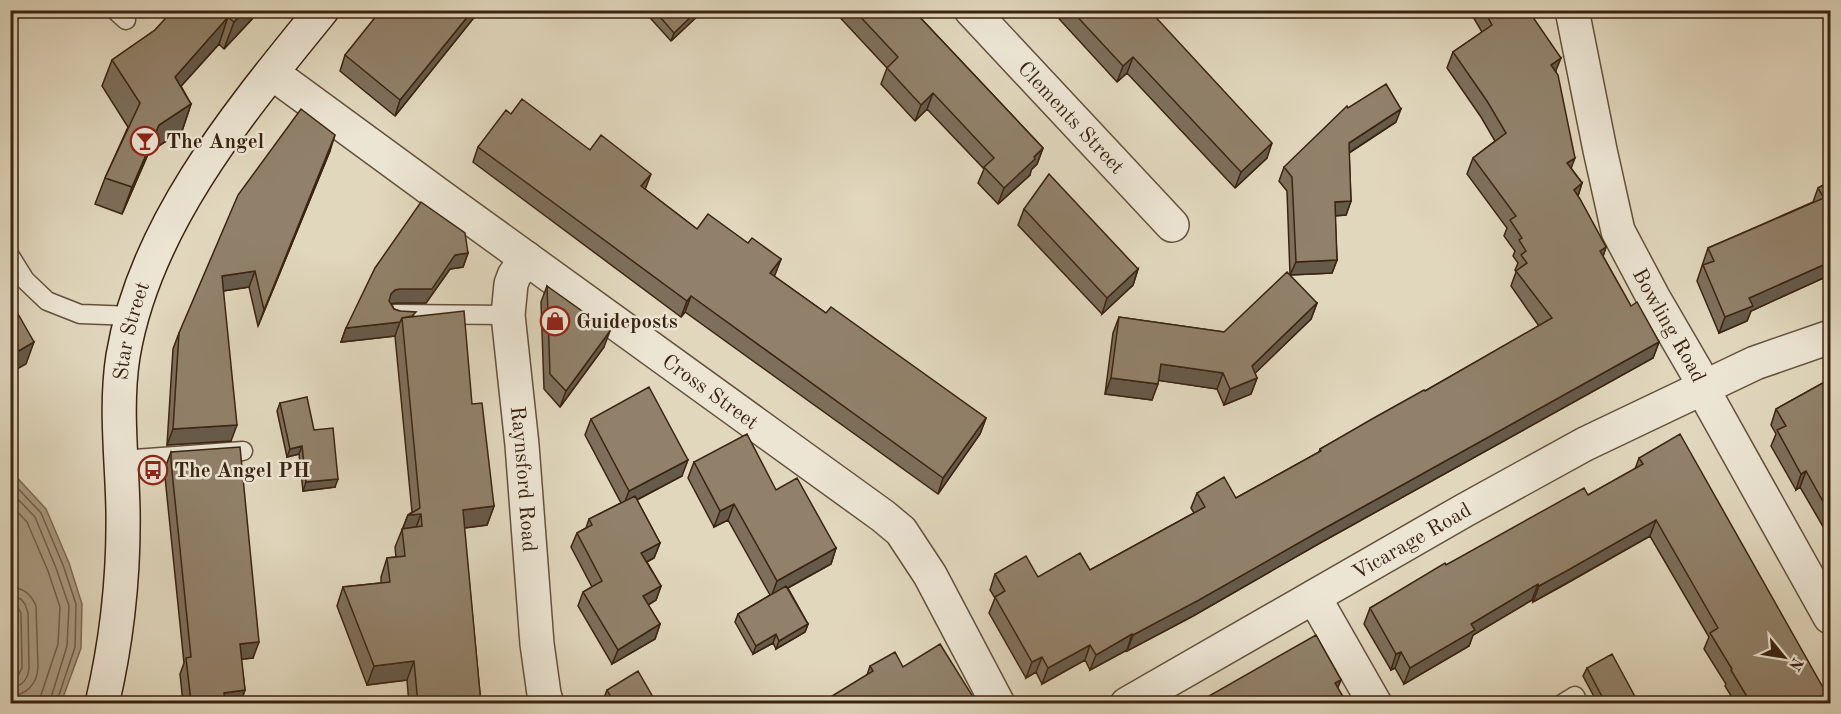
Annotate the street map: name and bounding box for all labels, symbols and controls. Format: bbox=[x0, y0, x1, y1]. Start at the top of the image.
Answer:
street label: Clements Street bbox=[1013, 58, 1128, 179]
bar icon: The Angel bbox=[129, 125, 161, 157]
place label: The Angel bbox=[166, 132, 264, 153]
street label: Bowling Road bbox=[1628, 265, 1709, 386]
street label: Star Street bbox=[111, 279, 154, 381]
shop icon: Guideposts bbox=[539, 305, 571, 337]
place label: Guideposts bbox=[576, 312, 678, 333]
street label: Cross Street bbox=[658, 351, 762, 434]
street label: Raynsford Road bbox=[506, 405, 539, 553]
bus stop icon: The Angel PH bbox=[137, 454, 169, 486]
place label: The Angel PH bbox=[174, 461, 310, 482]
street label: Vicarage Road bbox=[1349, 500, 1475, 584]
north arrow bbox=[1754, 627, 1814, 687]
text: N bbox=[1785, 654, 1805, 673]

